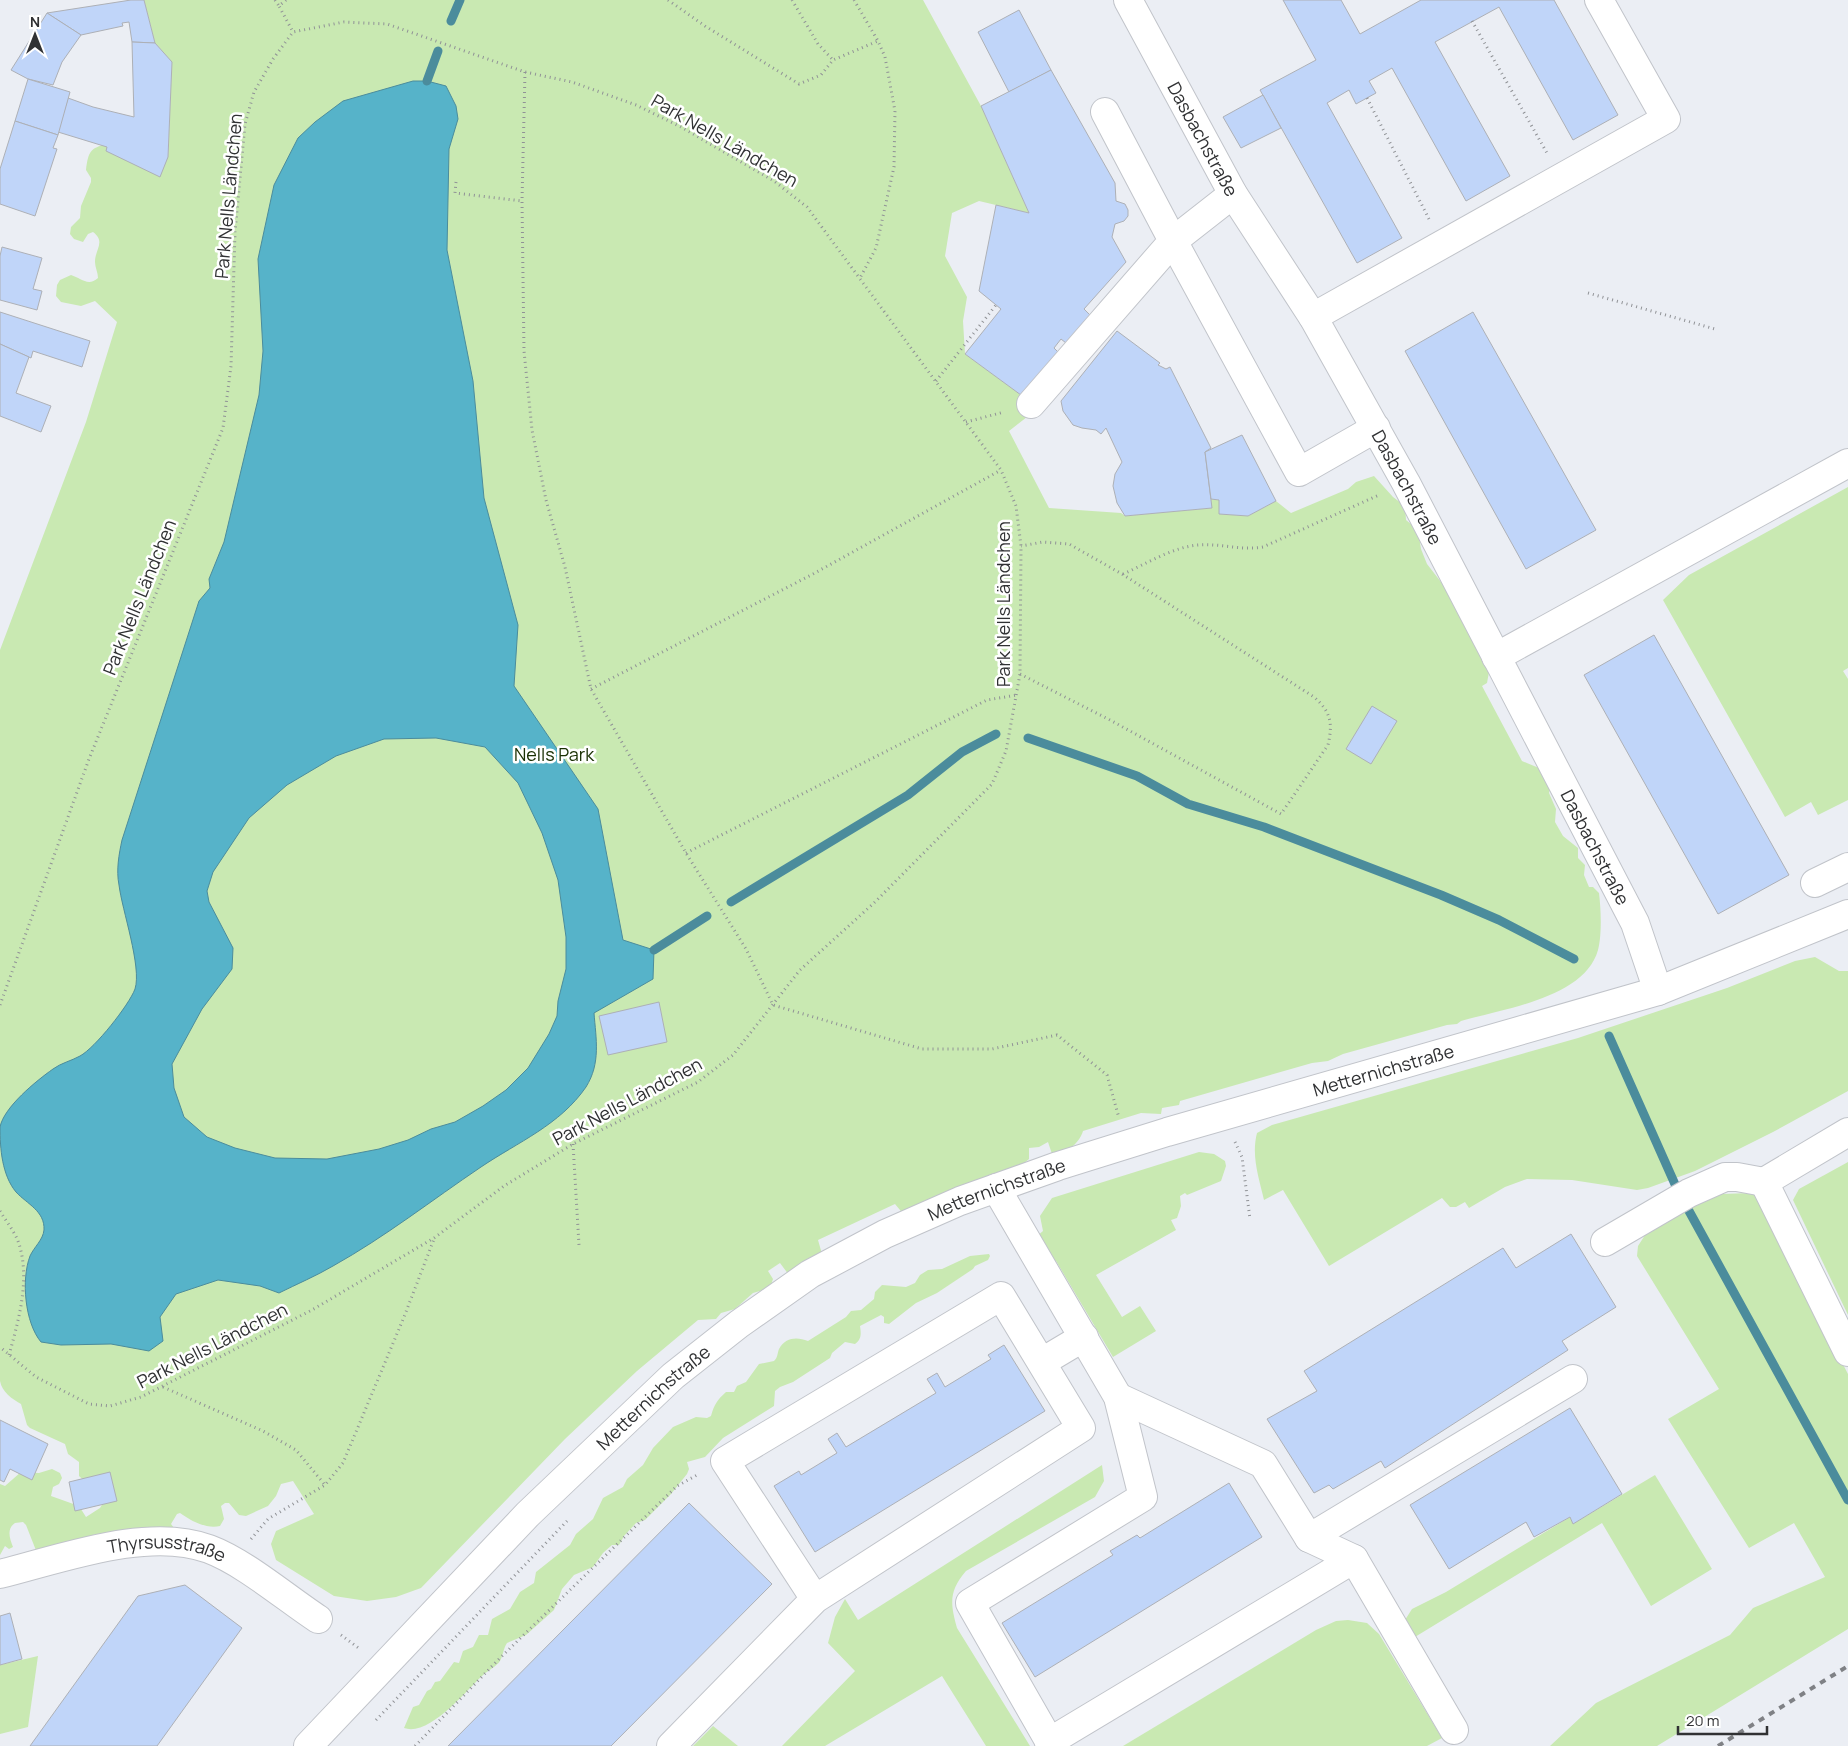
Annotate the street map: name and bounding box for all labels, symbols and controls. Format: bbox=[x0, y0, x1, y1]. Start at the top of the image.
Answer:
north arrow bbox=[10, 10, 60, 60]
text: N bbox=[30, 12, 40, 31]
street label: Dasbachstraße bbox=[1162, 77, 1244, 201]
street label: Park Nells Ländchen bbox=[647, 88, 803, 192]
street label: Park Nells Ländchen bbox=[209, 112, 247, 280]
street label: Dasbachstraße bbox=[1367, 426, 1448, 549]
street label: Park Nells Ländchen bbox=[97, 516, 181, 678]
street label: Park Nells Ländchen bbox=[991, 521, 1015, 687]
park label: Nells Park bbox=[514, 742, 595, 766]
street label: Dasbachstraße bbox=[1556, 785, 1635, 909]
street label: Metternichstraße bbox=[1310, 1038, 1457, 1102]
street label: Park Nells Ländchen bbox=[548, 1051, 706, 1151]
street label: Metternichstraße bbox=[924, 1152, 1068, 1226]
street label: Park Nells Ländchen bbox=[133, 1297, 291, 1393]
street label: Metternichstraße bbox=[591, 1339, 715, 1455]
street label: Thyrsusstraße bbox=[105, 1529, 230, 1567]
scale bar bbox=[1678, 1704, 1767, 1736]
text: 20 m bbox=[1686, 1710, 1719, 1731]

